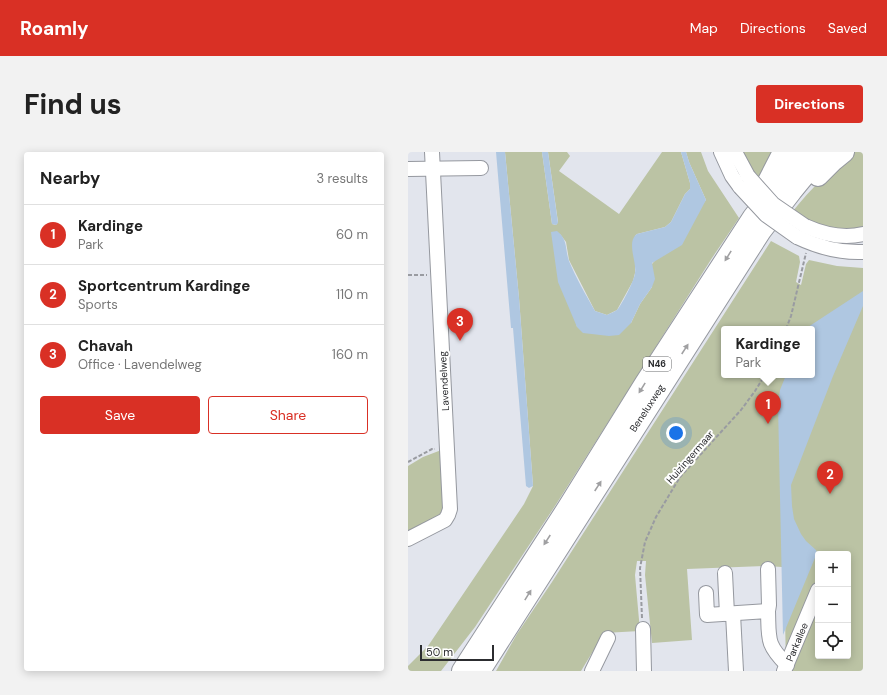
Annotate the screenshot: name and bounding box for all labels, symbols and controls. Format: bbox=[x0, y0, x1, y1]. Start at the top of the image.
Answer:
text: Roamly bbox=[20, 16, 89, 41]
text: Map bbox=[690, 19, 718, 37]
text: Directions bbox=[740, 19, 806, 37]
text: Saved bbox=[828, 19, 867, 37]
button: Directions bbox=[756, 85, 863, 123]
text: Find us bbox=[24, 86, 122, 123]
text: Nearby bbox=[40, 167, 100, 189]
text: 3 results bbox=[316, 170, 368, 187]
text: Kardinge bbox=[78, 216, 143, 236]
text: 1 bbox=[51, 226, 55, 243]
text: 60 m bbox=[336, 226, 368, 243]
text: Park bbox=[78, 236, 104, 253]
one-way arrow bbox=[724, 251, 732, 261]
text: Sportcentrum Kardinge bbox=[78, 276, 250, 296]
text: 2 bbox=[49, 286, 57, 303]
text: 110 m bbox=[336, 286, 368, 303]
text: Sports bbox=[78, 296, 118, 313]
pin: 3 bbox=[447, 308, 473, 341]
popup bbox=[721, 326, 815, 378]
text: Kardinge bbox=[736, 334, 800, 354]
text: Chavah bbox=[78, 336, 133, 356]
one-way arrow bbox=[681, 344, 689, 354]
text: 3 bbox=[49, 346, 57, 363]
text: 160 m bbox=[332, 346, 368, 363]
street label: Lavendelweg bbox=[436, 350, 452, 411]
text: Park bbox=[736, 354, 761, 371]
text: Office · Lavendelweg bbox=[78, 356, 202, 373]
road number: N46 bbox=[643, 357, 671, 371]
street label: Beneluxweg bbox=[627, 381, 668, 434]
one-way arrow bbox=[638, 383, 645, 394]
pin: 1 bbox=[755, 391, 781, 424]
button: Save bbox=[40, 396, 200, 434]
button: Share bbox=[208, 396, 368, 434]
your location bbox=[666, 423, 686, 443]
street label: Huizingermaar bbox=[663, 428, 717, 486]
pin: 2 bbox=[817, 461, 843, 494]
one-way arrow bbox=[594, 480, 601, 492]
one-way arrow bbox=[543, 534, 550, 546]
map controls bbox=[815, 551, 851, 659]
button: + bbox=[815, 551, 851, 587]
button: − bbox=[815, 587, 851, 623]
one-way arrow bbox=[524, 590, 532, 601]
street label: Parkallee bbox=[783, 620, 811, 663]
button: locate bbox=[815, 623, 851, 659]
scale bar bbox=[420, 643, 494, 662]
text: 50 m bbox=[426, 645, 453, 659]

